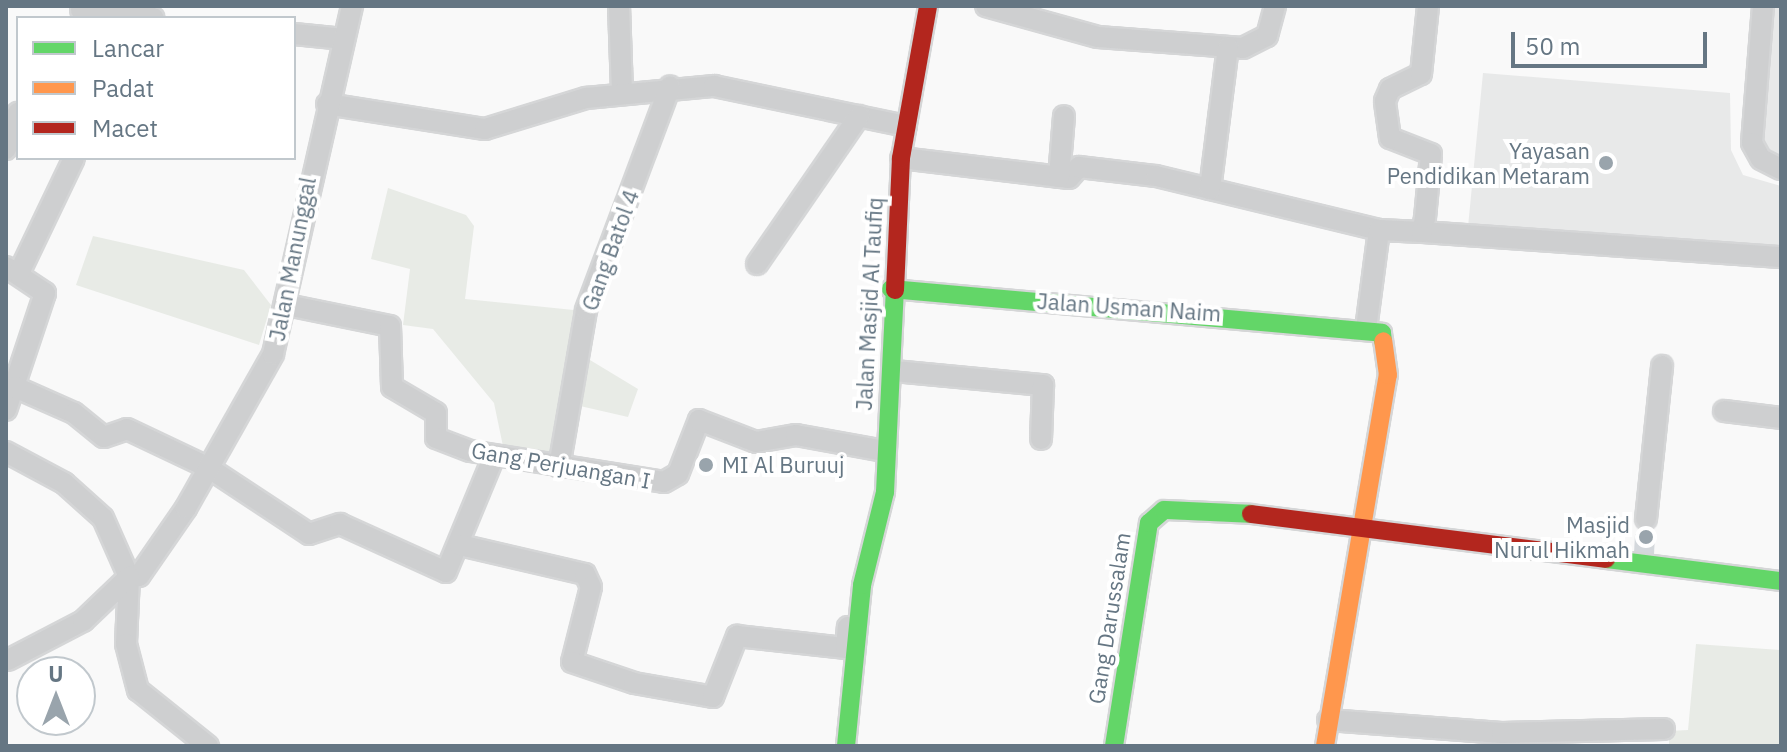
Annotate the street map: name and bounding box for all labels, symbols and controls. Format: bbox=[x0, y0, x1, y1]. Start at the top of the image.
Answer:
legend bbox=[16, 16, 296, 160]
scale bar bbox=[1515, 16, 1711, 66]
text: 50 m bbox=[1525, 30, 1580, 62]
text: Lancar bbox=[92, 32, 164, 64]
text: Padat bbox=[92, 72, 154, 104]
text: Macet bbox=[92, 112, 158, 144]
place label: Yayasan Pendidikan Metaram bbox=[1387, 137, 1590, 188]
marker: Yayasan Pendidikan Metaram bbox=[1597, 154, 1615, 172]
street label: Jalan Manunggal bbox=[263, 175, 321, 343]
street label: Gang Batol 4 bbox=[576, 186, 644, 314]
street label: Jalan Masjid Al Taufiq bbox=[850, 197, 888, 411]
street label: Jalan Usman Naim bbox=[1036, 287, 1222, 327]
street label: Gang Perjuangan I bbox=[469, 436, 653, 494]
place label: MI Al Buruuj bbox=[722, 452, 845, 478]
marker: MI Al Buruuj bbox=[697, 456, 715, 474]
place label: Masjid Nurul Hikmah bbox=[1494, 511, 1630, 562]
marker: Masjid Nurul Hikmah bbox=[1637, 528, 1655, 546]
street label: Gang Darussalam bbox=[1082, 530, 1136, 706]
north arrow bbox=[16, 656, 96, 736]
text: U bbox=[48, 659, 64, 688]

